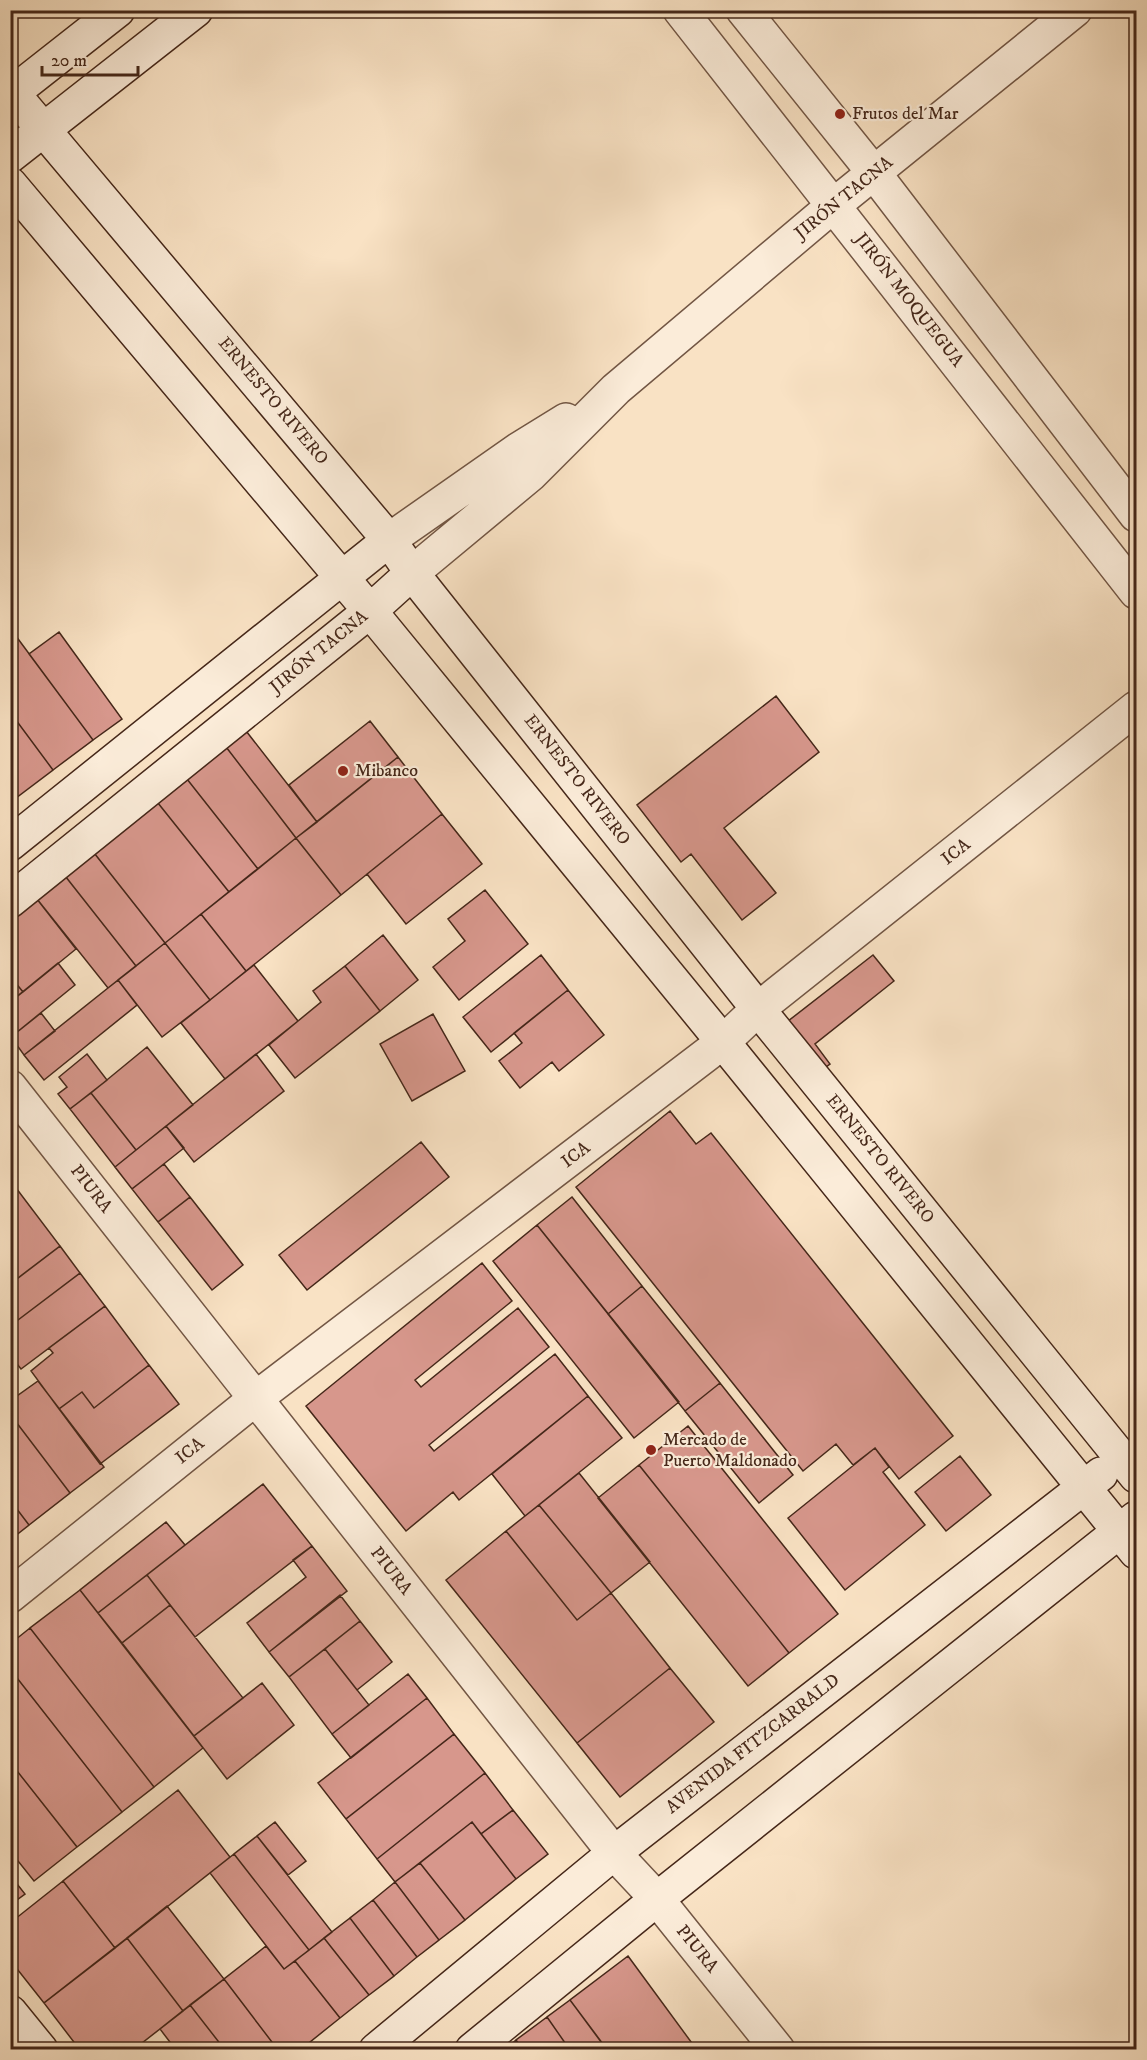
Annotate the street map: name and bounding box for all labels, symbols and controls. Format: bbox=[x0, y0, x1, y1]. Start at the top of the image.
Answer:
scale bar bbox=[42, 39, 138, 77]
text: 20 m bbox=[51, 50, 87, 72]
place label: Frutos del Mar bbox=[852, 103, 959, 125]
marker: Frutos del Mar bbox=[833, 107, 847, 121]
street label: JIRÓN TACNA bbox=[789, 151, 898, 246]
street label: JIRÓN MOQUEGUA bbox=[849, 227, 969, 372]
street label: ERNESTO RIVERO bbox=[213, 333, 333, 469]
street label: JIRÓN TACNA bbox=[264, 605, 373, 700]
street label: ERNESTO RIVERO bbox=[519, 710, 635, 850]
place label: Mibanco bbox=[355, 760, 418, 782]
marker: Mibanco bbox=[336, 764, 350, 778]
street label: ICA bbox=[937, 834, 975, 870]
street label: ERNESTO RIVERO bbox=[821, 1090, 939, 1228]
street label: ICA bbox=[557, 1137, 595, 1173]
street label: PIURA bbox=[65, 1160, 117, 1218]
place label: Mercado de Puerto Maldonado bbox=[663, 1429, 797, 1472]
street label: ICA bbox=[171, 1432, 209, 1469]
marker: Mercado de Puerto Maldonado bbox=[644, 1443, 658, 1457]
street label: PIURA bbox=[365, 1542, 417, 1600]
street label: AVENIDA FITZCARRALD bbox=[662, 1669, 844, 1819]
street label: PIURA bbox=[671, 1921, 723, 1978]

